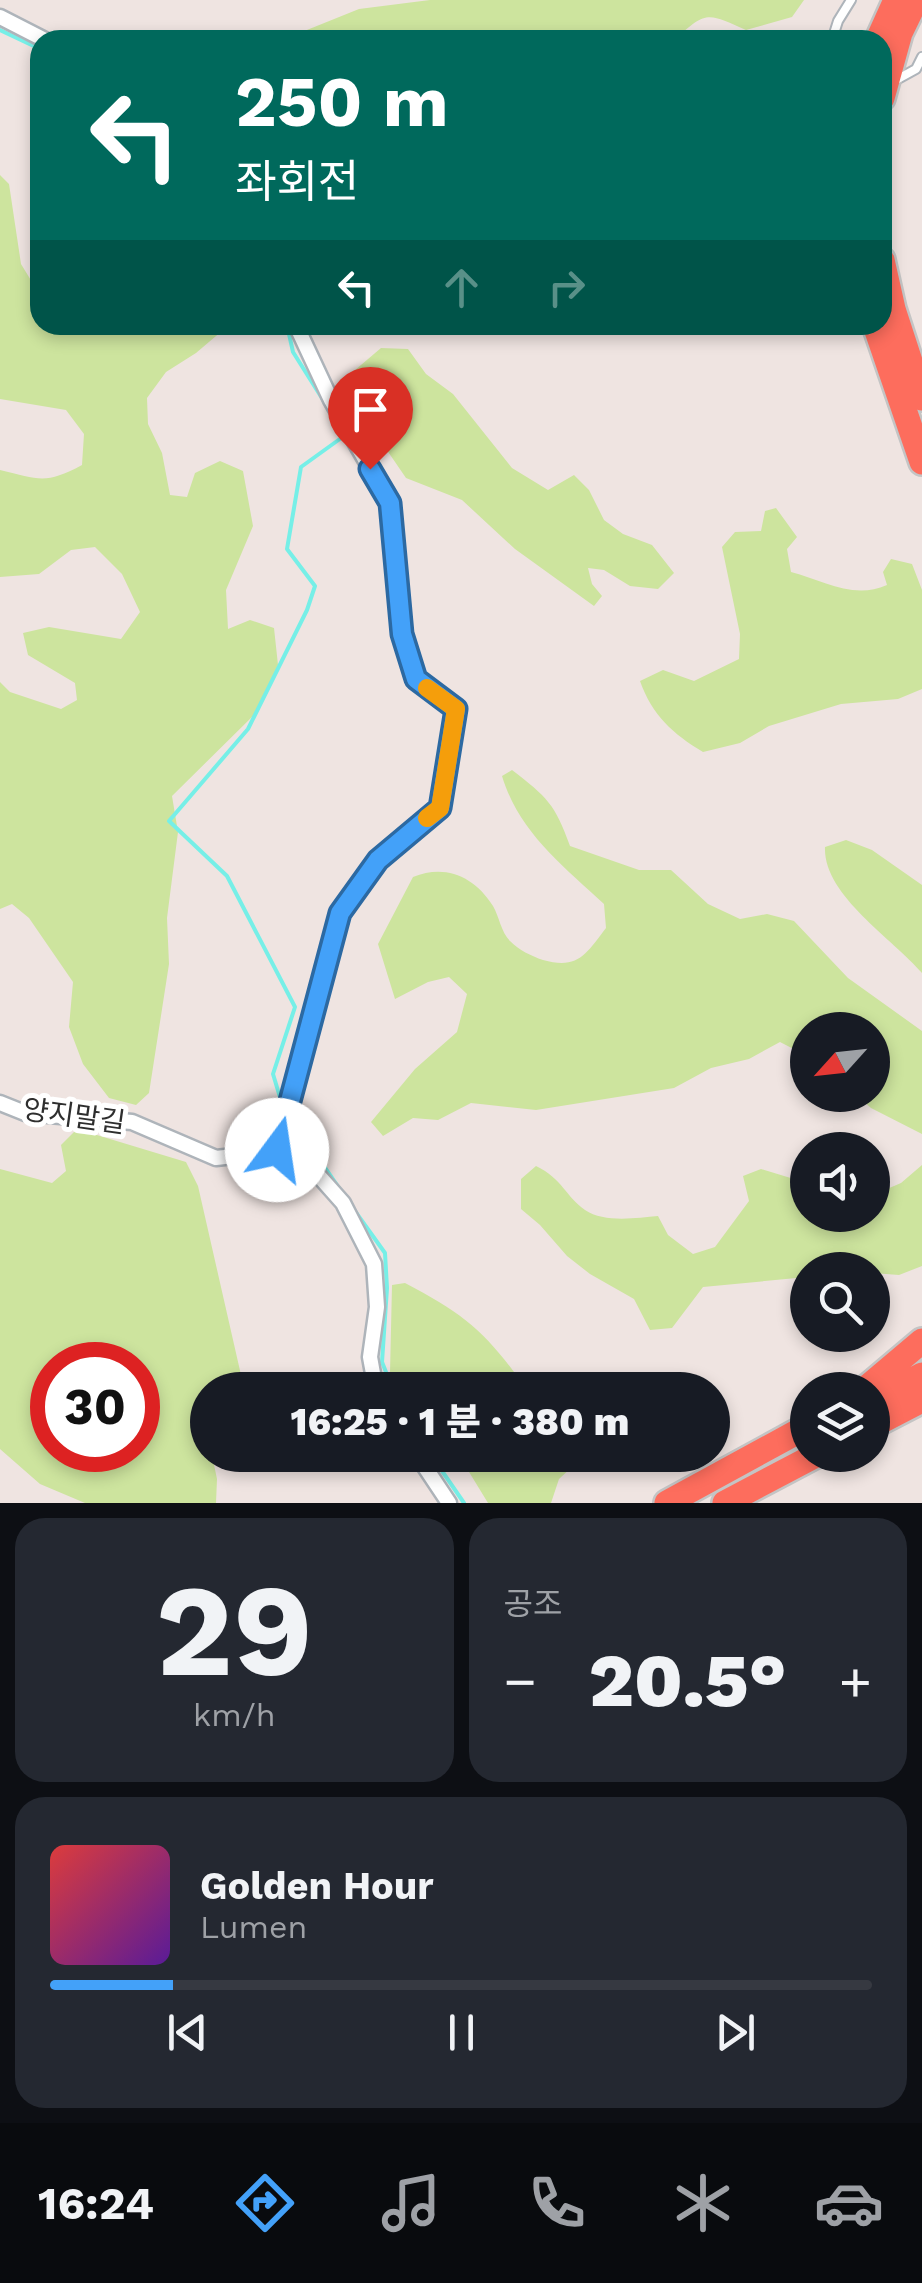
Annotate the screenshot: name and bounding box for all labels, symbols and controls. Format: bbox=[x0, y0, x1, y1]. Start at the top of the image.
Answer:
text: 250 m bbox=[235, 61, 449, 143]
icon: left bbox=[70, 70, 200, 200]
text: 좌회전 bbox=[235, 155, 359, 208]
icon: left bbox=[329, 260, 384, 315]
icon: ahead bbox=[434, 260, 489, 315]
icon: right bbox=[539, 260, 594, 315]
pin bbox=[328, 367, 413, 470]
icon: arrive bbox=[343, 382, 398, 437]
north arrow bbox=[790, 1012, 890, 1112]
map controls bbox=[790, 1012, 890, 1472]
street label: 양지말길 bbox=[21, 1092, 127, 1140]
position arrow bbox=[225, 1098, 329, 1202]
button: sound bbox=[790, 1132, 890, 1232]
button: search bbox=[790, 1252, 890, 1352]
speed limit sign: 30 bbox=[30, 1342, 160, 1472]
button: layers bbox=[790, 1372, 890, 1472]
text: 16:25 · 1 분 · 380 m bbox=[291, 1400, 629, 1444]
text: 29 bbox=[155, 1554, 313, 1707]
text: 공조 bbox=[504, 1585, 562, 1623]
text: 20.5° bbox=[589, 1636, 787, 1724]
text: − bbox=[504, 1649, 537, 1713]
text: + bbox=[839, 1649, 872, 1713]
text: km/h bbox=[193, 1696, 275, 1734]
text: Golden Hour bbox=[200, 1864, 434, 1908]
text: Lumen bbox=[200, 1908, 307, 1946]
icon: previous bbox=[160, 2005, 215, 2060]
icon: pause bbox=[434, 2005, 489, 2060]
icon: next bbox=[708, 2005, 763, 2060]
icon: directions bbox=[230, 2168, 300, 2238]
icon: music bbox=[376, 2168, 446, 2238]
icon: phone bbox=[522, 2168, 592, 2238]
icon: climate bbox=[668, 2168, 738, 2238]
icon: car bbox=[814, 2168, 884, 2238]
text: 16:24 bbox=[38, 2177, 154, 2230]

